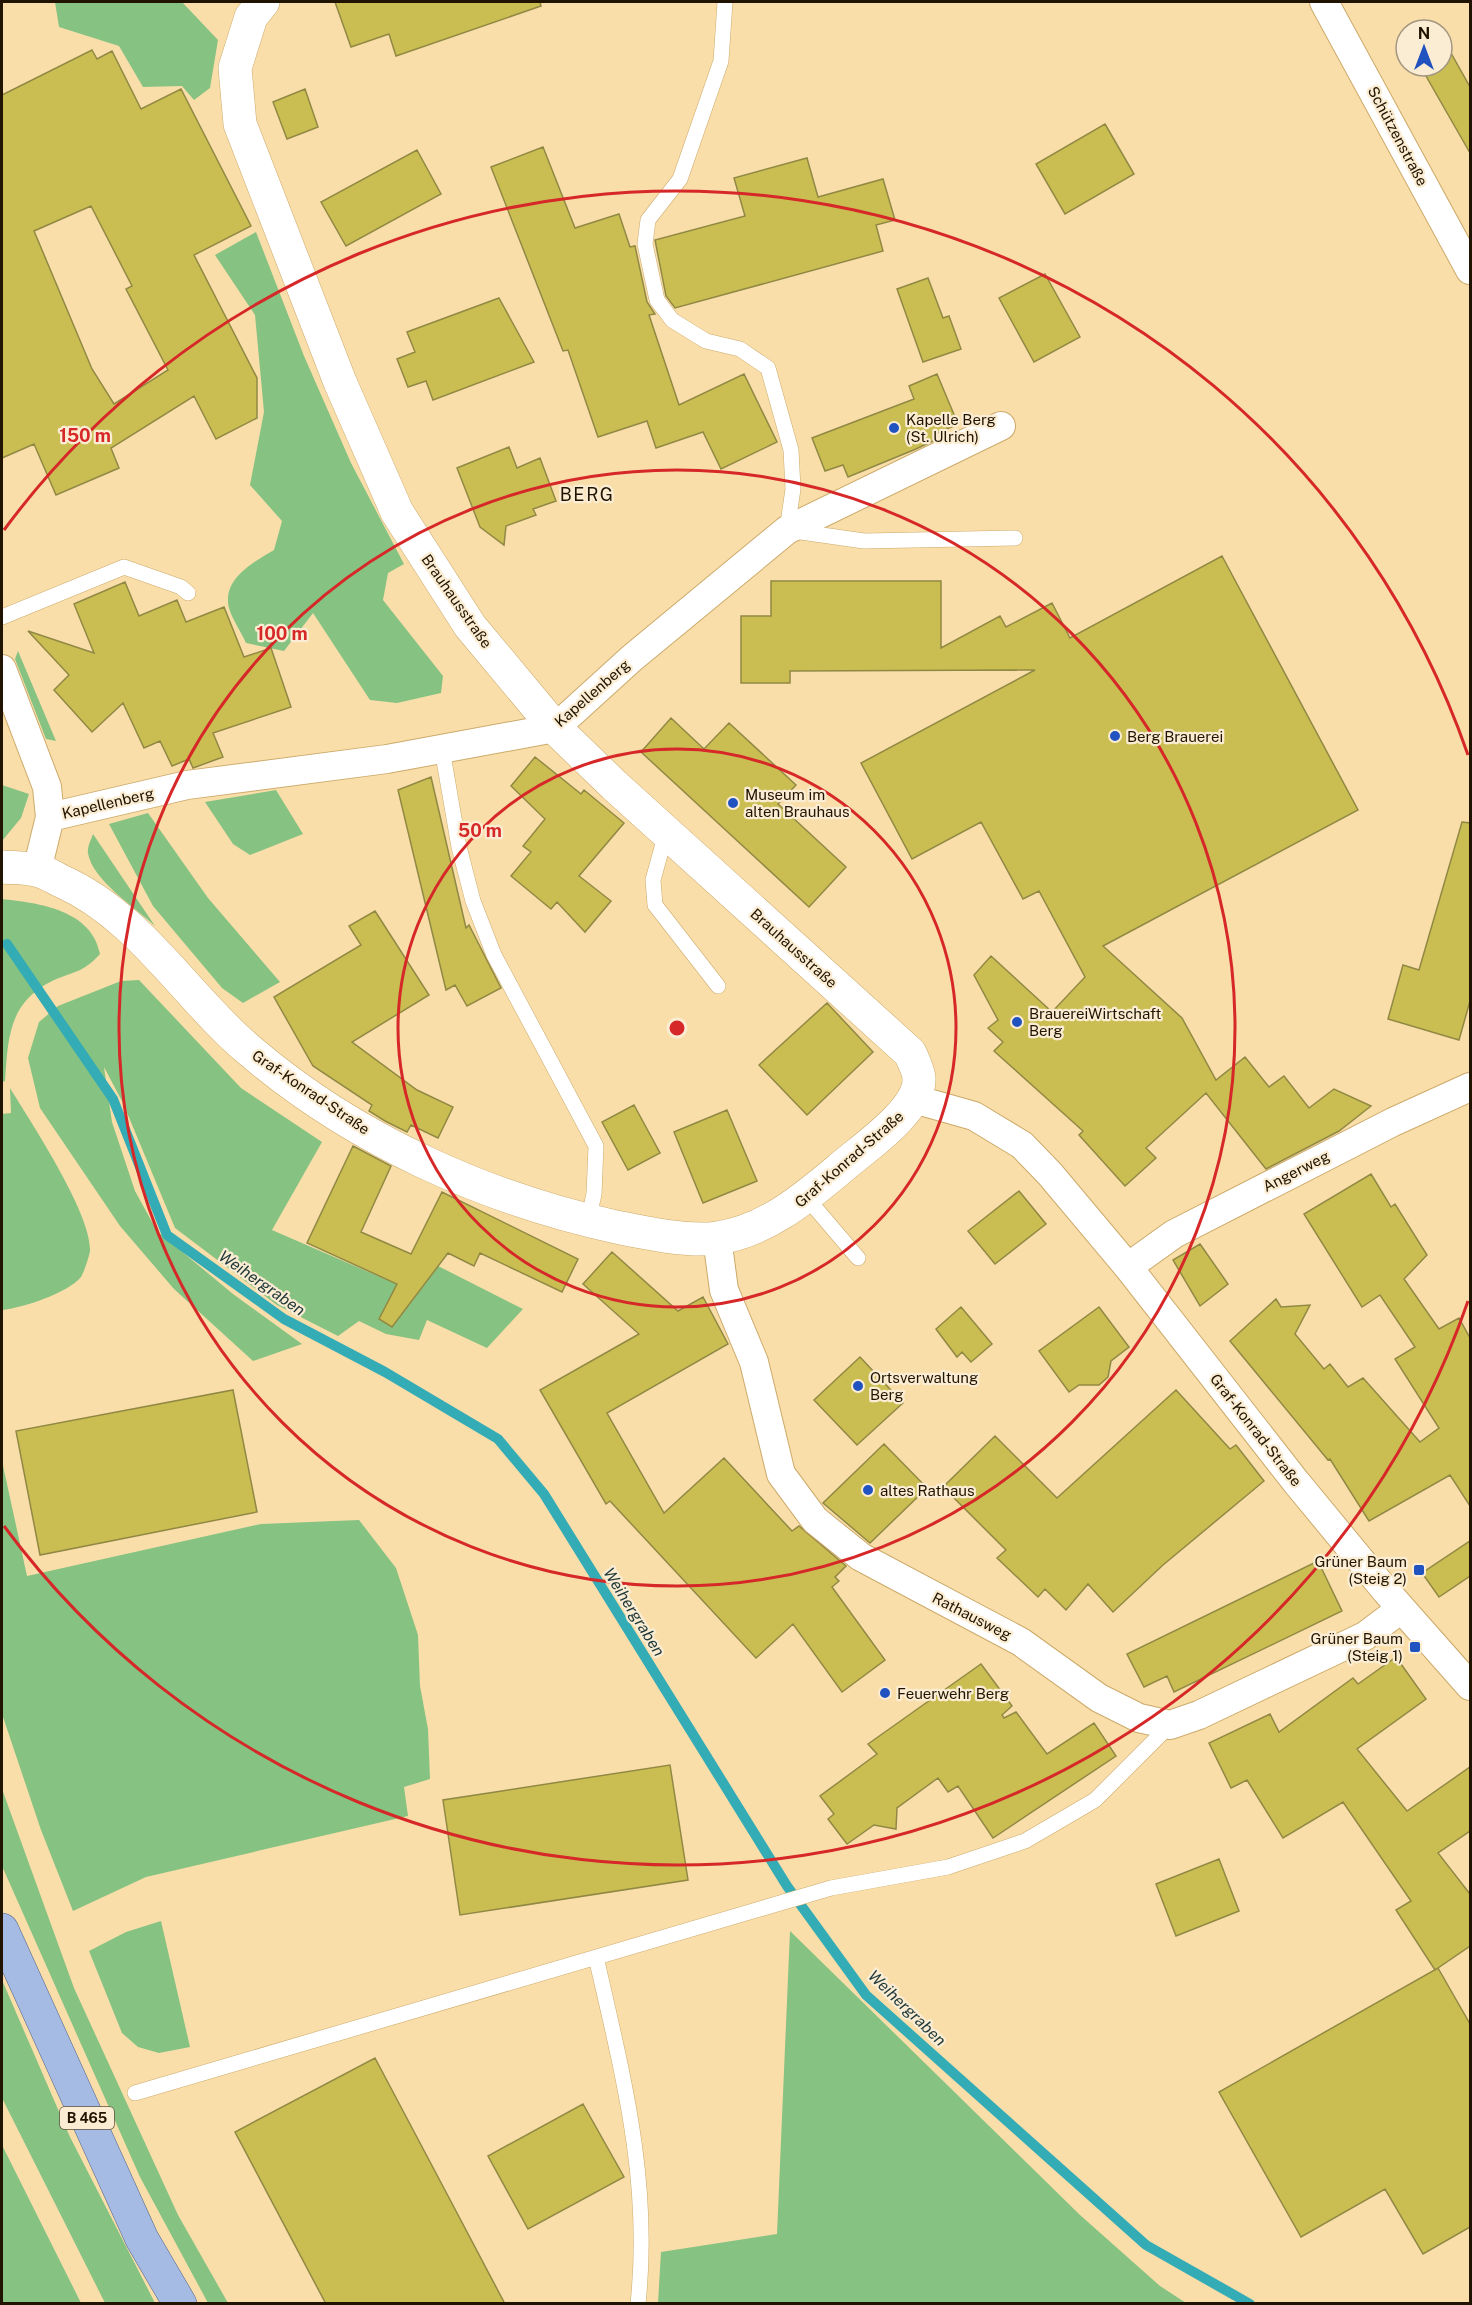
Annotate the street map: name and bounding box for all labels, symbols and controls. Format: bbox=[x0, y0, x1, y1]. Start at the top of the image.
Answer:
north arrow bbox=[1394, 18, 1454, 78]
text: N bbox=[1418, 24, 1430, 43]
street label: Schützenstraße bbox=[1365, 83, 1431, 189]
place label: Kapelle Berg (St. Ulrich) bbox=[906, 411, 996, 445]
marker: Kapelle Berg (St. Ulrich) bbox=[887, 421, 901, 435]
text: 150 m bbox=[59, 425, 111, 446]
district label: BERG bbox=[560, 484, 614, 505]
street label: Brauhausstraße bbox=[418, 551, 496, 651]
text: 100 m bbox=[256, 623, 308, 644]
street label: Kapellenberg bbox=[551, 656, 633, 730]
place label: Berg Brauerei bbox=[1127, 728, 1223, 745]
marker: Berg Brauerei bbox=[1108, 729, 1122, 743]
street label: Kapellenberg bbox=[60, 784, 156, 822]
place label: Museum im alten Brauhaus bbox=[745, 786, 850, 820]
marker: Museum im alten Brauhaus bbox=[726, 796, 740, 810]
text: 50 m bbox=[458, 820, 502, 841]
street label: Brauhausstraße bbox=[747, 905, 841, 991]
place label: BrauereiWirtschaft Berg bbox=[1029, 1005, 1161, 1039]
marker: BrauereiWirtschaft Berg bbox=[1010, 1015, 1024, 1029]
centre of rings bbox=[667, 1018, 687, 1038]
street label: Graf-Konrad-Straße bbox=[249, 1046, 373, 1138]
street label: Graf-Konrad-Straße bbox=[791, 1107, 907, 1211]
street label: Angerweg bbox=[1260, 1147, 1332, 1195]
water label: Weihergraben bbox=[215, 1246, 309, 1320]
place label: Ortsverwaltung Berg bbox=[870, 1369, 978, 1403]
street label: Graf-Konrad-Straße bbox=[1207, 1370, 1305, 1490]
marker: Ortsverwaltung Berg bbox=[851, 1379, 865, 1393]
place label: altes Rathaus bbox=[880, 1482, 975, 1499]
marker: altes Rathaus bbox=[861, 1483, 875, 1497]
place label: Grüner Baum (Steig 2) bbox=[1315, 1553, 1407, 1587]
marker: Grüner Baum (Steig 2) bbox=[1412, 1563, 1426, 1577]
water label: Weihergraben bbox=[599, 1564, 669, 1660]
street label: Rathausweg bbox=[930, 1589, 1014, 1643]
place label: Grüner Baum (Steig 1) bbox=[1311, 1630, 1403, 1664]
marker: Grüner Baum (Steig 1) bbox=[1408, 1640, 1422, 1654]
place label: Feuerwehr Berg bbox=[897, 1685, 1009, 1702]
marker: Feuerwehr Berg bbox=[878, 1686, 892, 1700]
water label: Weihergraben bbox=[864, 1966, 950, 2050]
road number: B 465 bbox=[60, 2107, 114, 2129]

